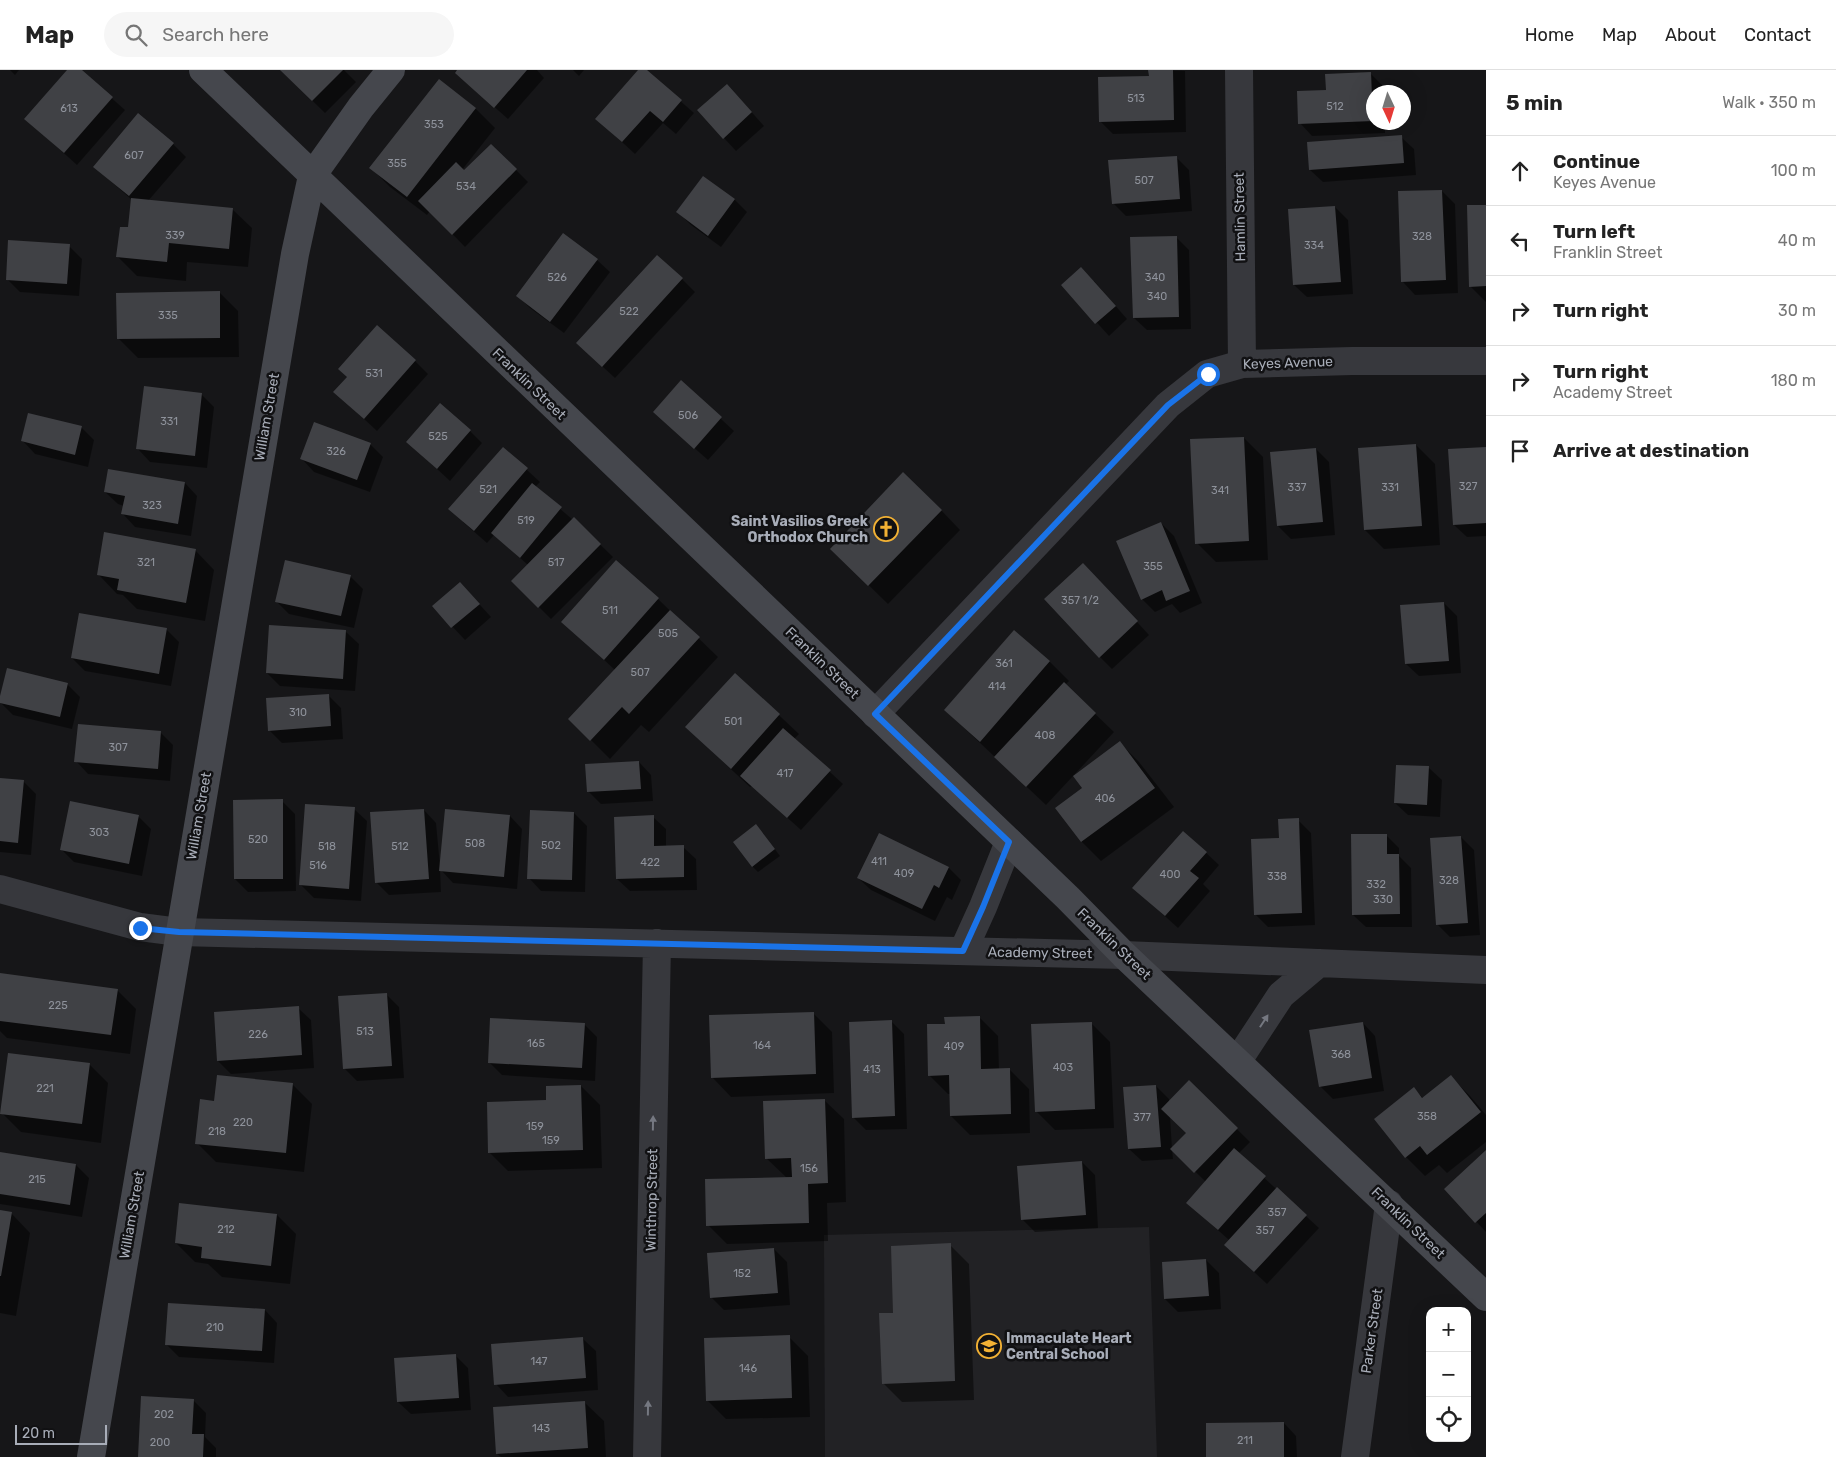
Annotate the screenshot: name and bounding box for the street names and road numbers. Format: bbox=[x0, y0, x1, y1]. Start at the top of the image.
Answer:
street label: Hamlin Street bbox=[1231, 172, 1249, 262]
street label: Franklin Street bbox=[489, 345, 570, 424]
street label: Keyes Avenue bbox=[1243, 353, 1333, 373]
street label: William Street bbox=[251, 371, 283, 462]
street label: Franklin Street bbox=[782, 624, 863, 703]
street label: William Street bbox=[183, 770, 215, 861]
street label: Franklin Street bbox=[1074, 905, 1155, 984]
street label: Academy Street bbox=[988, 944, 1093, 962]
street label: Winthrop Street bbox=[643, 1148, 661, 1251]
street label: William Street bbox=[116, 1169, 148, 1260]
street label: Franklin Street bbox=[1368, 1184, 1449, 1263]
street label: Parker Street bbox=[1358, 1287, 1386, 1375]

